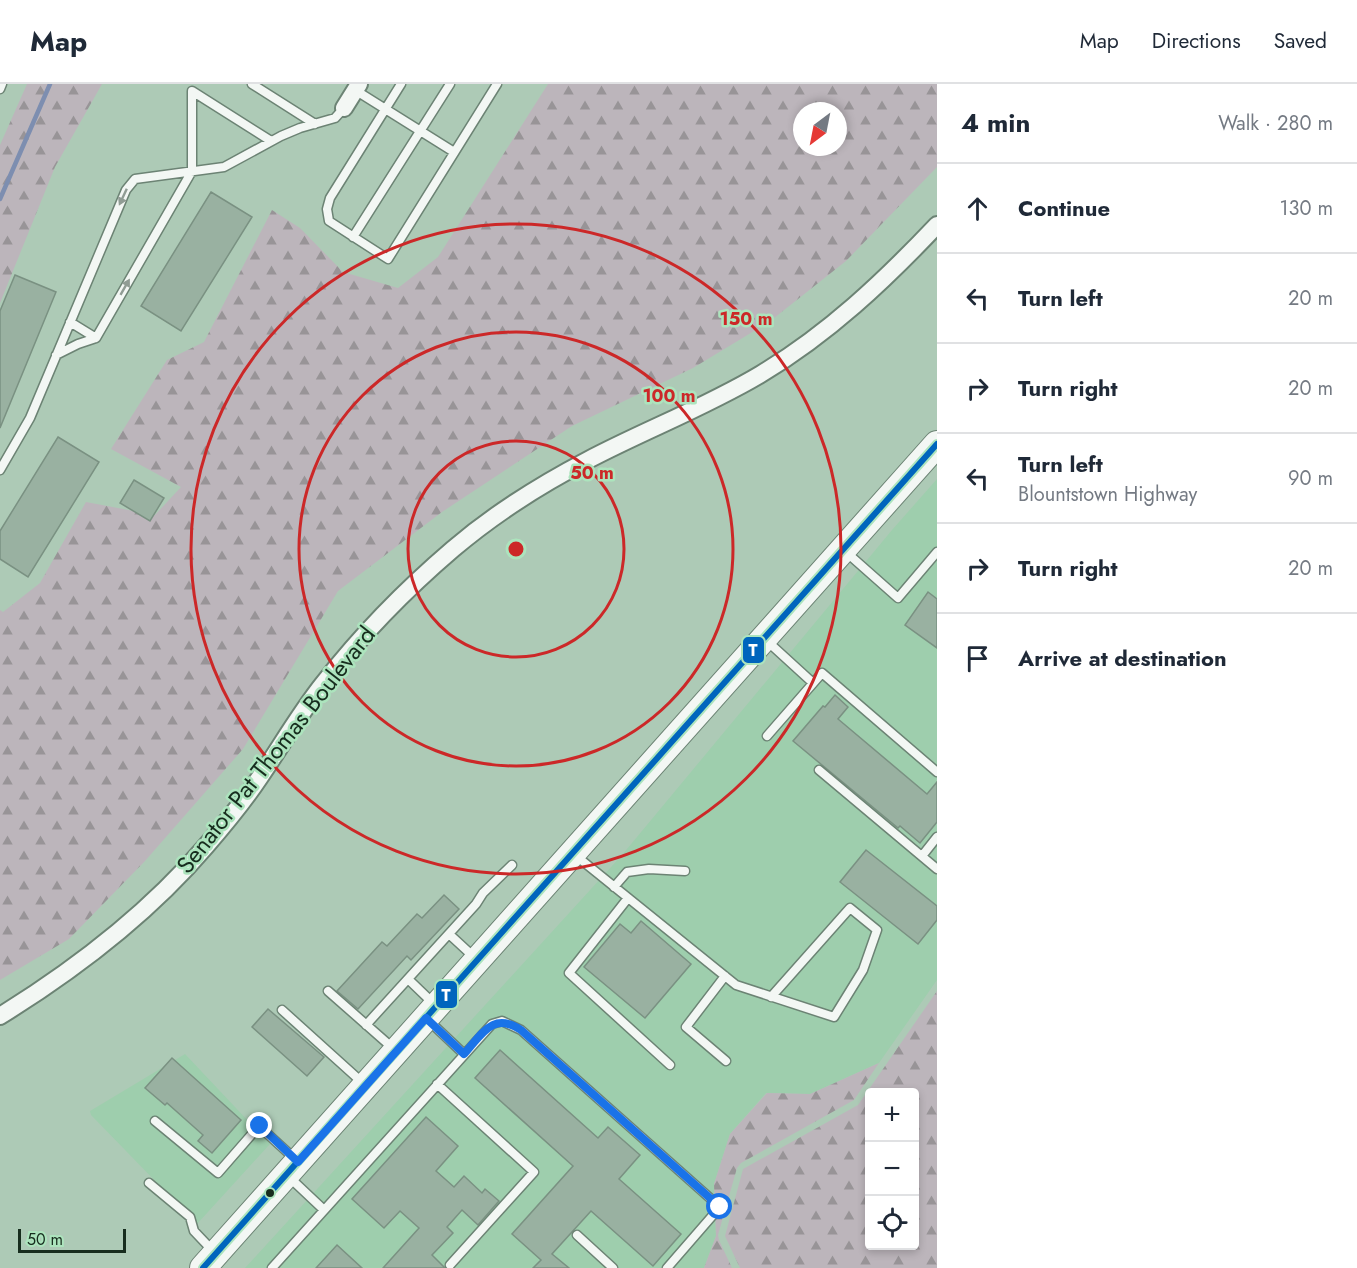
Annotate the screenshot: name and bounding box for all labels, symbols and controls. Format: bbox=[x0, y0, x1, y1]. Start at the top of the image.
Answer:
text: Map bbox=[30, 21, 87, 62]
text: Map bbox=[1080, 26, 1119, 56]
text: Directions bbox=[1152, 26, 1241, 56]
text: Saved bbox=[1274, 26, 1327, 56]
north arrow bbox=[793, 102, 847, 156]
text: 4 min bbox=[961, 104, 1030, 142]
text: Walk · 280 m bbox=[1218, 109, 1333, 138]
one-way arrow bbox=[119, 188, 129, 206]
icon: ahead bbox=[961, 192, 994, 225]
text: Continue bbox=[1018, 192, 1110, 224]
text: 130 m bbox=[1279, 194, 1333, 223]
one-way arrow bbox=[120, 279, 131, 295]
icon: left bbox=[961, 282, 994, 315]
text: Turn left bbox=[1018, 282, 1103, 314]
text: 20 m bbox=[1288, 284, 1333, 313]
text: 150 m bbox=[720, 306, 772, 332]
icon: right bbox=[961, 372, 994, 405]
text: Turn right bbox=[1018, 372, 1118, 404]
text: 20 m bbox=[1288, 374, 1333, 403]
text: 100 m bbox=[642, 383, 696, 409]
text: Turn left bbox=[1018, 448, 1103, 480]
text: 50 m bbox=[570, 460, 614, 486]
icon: left bbox=[961, 462, 994, 495]
text: 90 m bbox=[1288, 464, 1333, 493]
text: Blountstown Highway bbox=[1018, 480, 1197, 509]
centre of rings bbox=[506, 539, 526, 559]
icon: right bbox=[961, 552, 994, 585]
text: Turn right bbox=[1018, 552, 1118, 584]
text: 20 m bbox=[1288, 554, 1333, 583]
street label: Senator Pat Thomas Boulevard bbox=[168, 619, 383, 881]
line badge: T bbox=[742, 636, 765, 664]
text: T bbox=[749, 639, 758, 662]
icon: arrive bbox=[961, 642, 994, 675]
text: Arrive at destination bbox=[1018, 642, 1227, 674]
line badge: T bbox=[435, 980, 458, 1009]
text: T bbox=[442, 984, 451, 1007]
map controls bbox=[865, 1088, 919, 1250]
button: + bbox=[865, 1088, 919, 1142]
route end bbox=[246, 1112, 272, 1138]
button: − bbox=[865, 1142, 919, 1196]
unlabelled marker bbox=[264, 1187, 276, 1199]
route start bbox=[706, 1193, 732, 1219]
button: locate bbox=[865, 1196, 919, 1250]
scale bar bbox=[18, 1226, 126, 1254]
text: 50 m bbox=[27, 1228, 63, 1251]

